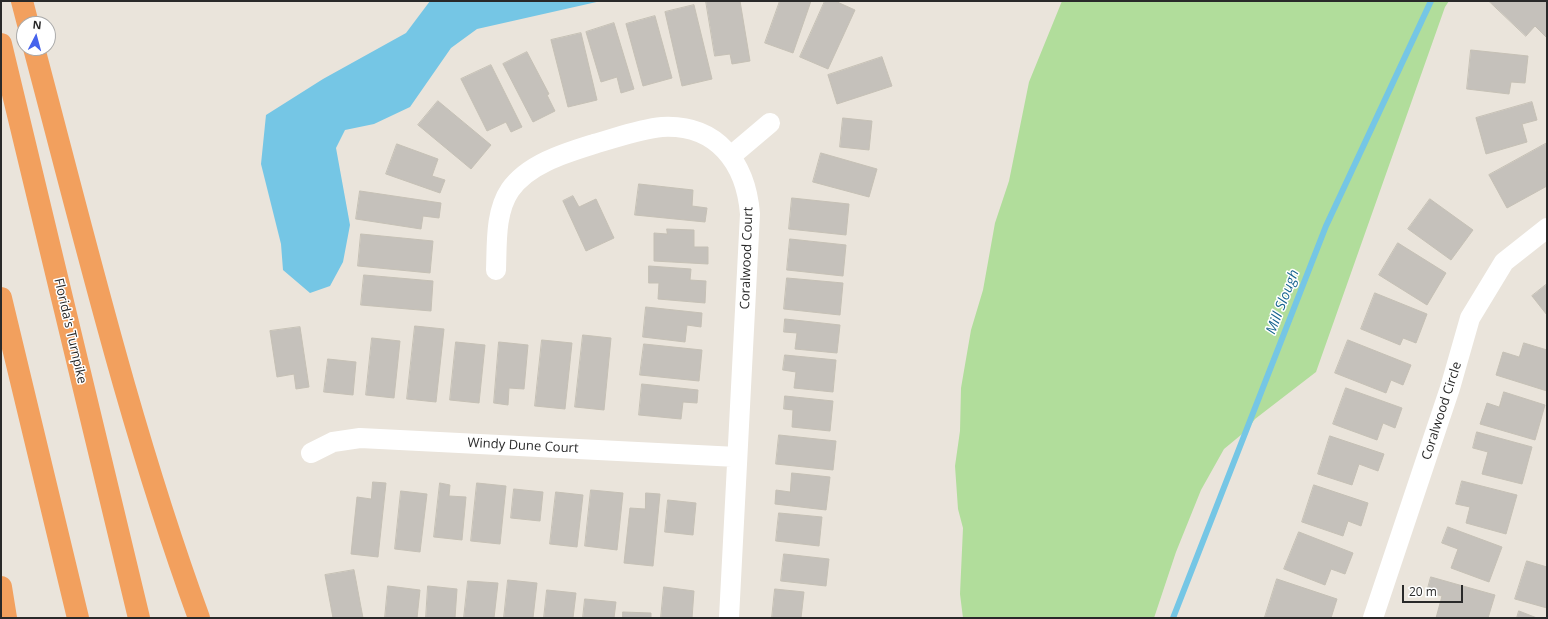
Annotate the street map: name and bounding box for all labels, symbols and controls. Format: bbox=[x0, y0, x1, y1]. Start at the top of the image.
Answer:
north arrow bbox=[16, 16, 56, 56]
text: N bbox=[32, 17, 42, 32]
street label: Coralwood Court bbox=[737, 206, 757, 310]
water label: Mill Slough bbox=[1263, 267, 1303, 337]
street label: Florida's Turnpike bbox=[50, 277, 90, 385]
street label: Coralwood Circle bbox=[1419, 360, 1465, 462]
street label: Windy Dune Court bbox=[467, 435, 579, 457]
scale bar bbox=[1404, 577, 1465, 603]
text: 20 m bbox=[1409, 583, 1437, 600]

